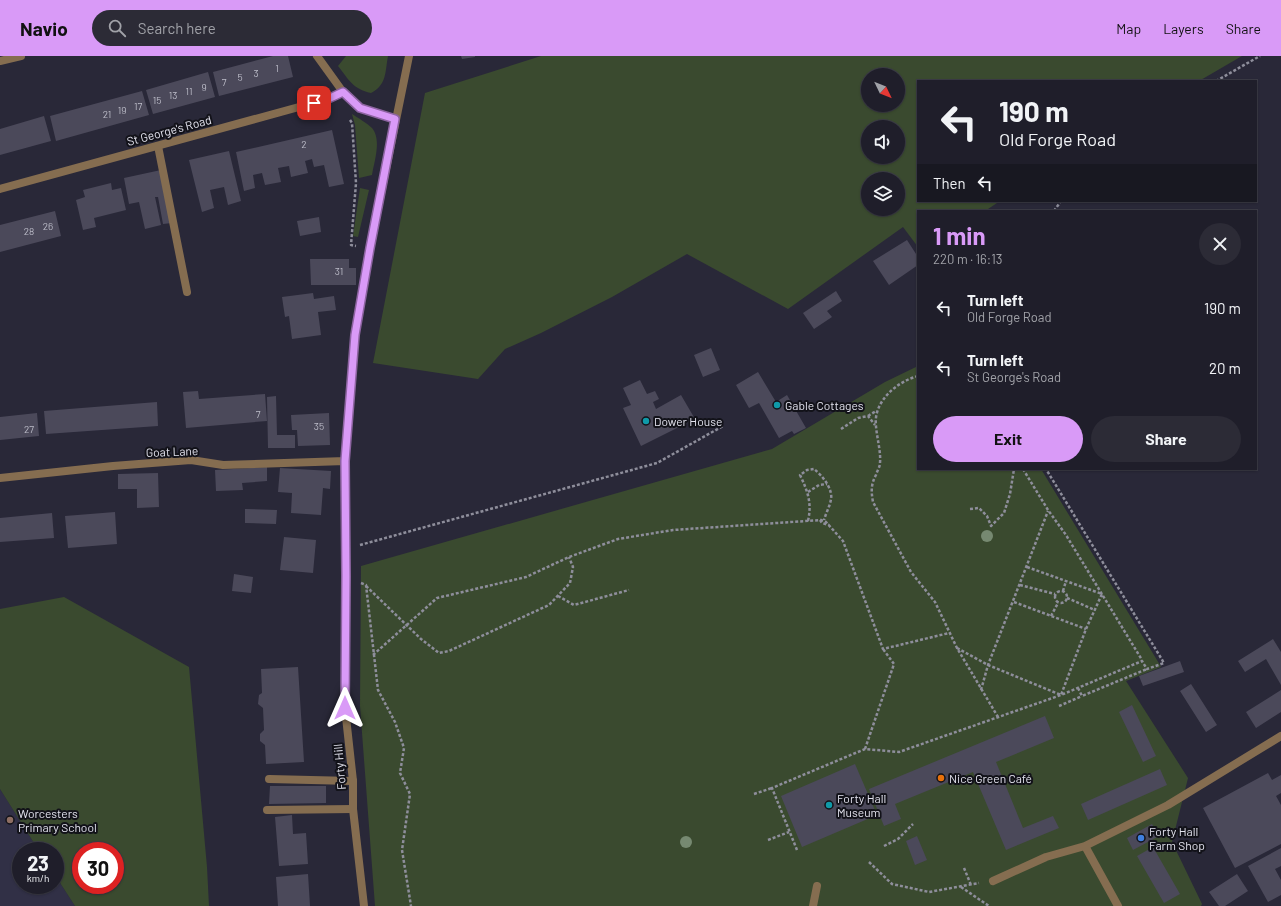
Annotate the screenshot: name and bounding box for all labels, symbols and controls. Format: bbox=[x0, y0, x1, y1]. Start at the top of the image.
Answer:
search box bbox=[92, 10, 372, 46]
text: Navio bbox=[20, 17, 68, 40]
icon: search bbox=[106, 17, 128, 39]
text: Search here bbox=[138, 19, 216, 37]
text: Map bbox=[1116, 20, 1141, 37]
text: Layers bbox=[1163, 20, 1204, 37]
text: Share bbox=[1226, 20, 1261, 37]
house number: 1 bbox=[275, 62, 279, 74]
house number: 3 bbox=[253, 67, 259, 79]
north arrow bbox=[861, 68, 905, 112]
map controls bbox=[861, 68, 905, 216]
house number: 5 bbox=[237, 71, 243, 83]
house number: 7 bbox=[222, 76, 227, 88]
house number: 9 bbox=[201, 81, 207, 93]
house number: 11 bbox=[185, 85, 193, 97]
pin bbox=[297, 86, 331, 120]
house number: 13 bbox=[169, 89, 177, 101]
icon: arrive bbox=[303, 92, 325, 114]
house number: 15 bbox=[153, 94, 161, 106]
text: 190 m bbox=[999, 94, 1069, 128]
icon: left bbox=[933, 96, 985, 148]
house number: 17 bbox=[134, 100, 142, 112]
house number: 19 bbox=[118, 104, 126, 116]
house number: 21 bbox=[103, 108, 111, 120]
street label: St George's Road bbox=[125, 112, 213, 148]
button: sound bbox=[861, 120, 905, 164]
text: Old Forge Road bbox=[999, 128, 1116, 150]
house number: 2 bbox=[301, 138, 307, 150]
button: layers bbox=[861, 172, 905, 216]
icon: left bbox=[974, 172, 996, 194]
text: Then bbox=[933, 174, 966, 192]
house number: 26 bbox=[43, 220, 53, 232]
text: 1 min bbox=[933, 221, 986, 250]
button: close bbox=[1199, 223, 1241, 265]
house number: 28 bbox=[24, 225, 34, 237]
text: 220 m · 16:13 bbox=[933, 251, 1002, 267]
house number: 31 bbox=[335, 265, 343, 277]
text: Turn left bbox=[967, 291, 1023, 309]
icon: left bbox=[933, 297, 955, 319]
text: 190 m bbox=[1204, 299, 1241, 317]
text: Old Forge Road bbox=[967, 309, 1052, 325]
text: Turn left bbox=[967, 351, 1023, 369]
icon: left bbox=[933, 357, 955, 379]
text: 20 m bbox=[1209, 359, 1241, 377]
text: St George's Road bbox=[967, 369, 1061, 385]
place label: Gable Cottages bbox=[785, 398, 864, 412]
marker: Gable Cottages bbox=[772, 400, 782, 410]
house number: 7 bbox=[256, 408, 261, 420]
place label: Dower House bbox=[654, 414, 722, 428]
marker: Dower House bbox=[641, 416, 651, 426]
button: Exit bbox=[933, 416, 1083, 462]
button: Share bbox=[1091, 416, 1241, 462]
house number: 35 bbox=[314, 420, 324, 432]
house number: 27 bbox=[24, 423, 34, 435]
street label: Goat Lane bbox=[146, 443, 198, 459]
position arrow bbox=[324, 687, 366, 729]
street label: Forty Hill bbox=[330, 743, 348, 791]
place label: Nice Green Café bbox=[949, 771, 1032, 785]
marker: Nice Green Café bbox=[936, 773, 946, 783]
place label: Forty Hall Museum bbox=[837, 791, 886, 819]
marker: Forty Hall Museum bbox=[824, 800, 834, 810]
place label: Worcesters Primary School bbox=[18, 806, 97, 834]
marker: Worcesters Primary School bbox=[5, 815, 15, 825]
place label: Forty Hall Farm Shop bbox=[1149, 824, 1205, 852]
marker: Forty Hall Farm Shop bbox=[1136, 833, 1146, 843]
speed limit sign: 30 bbox=[72, 842, 124, 894]
text: 23 bbox=[27, 851, 49, 875]
text: km/h bbox=[27, 872, 49, 884]

